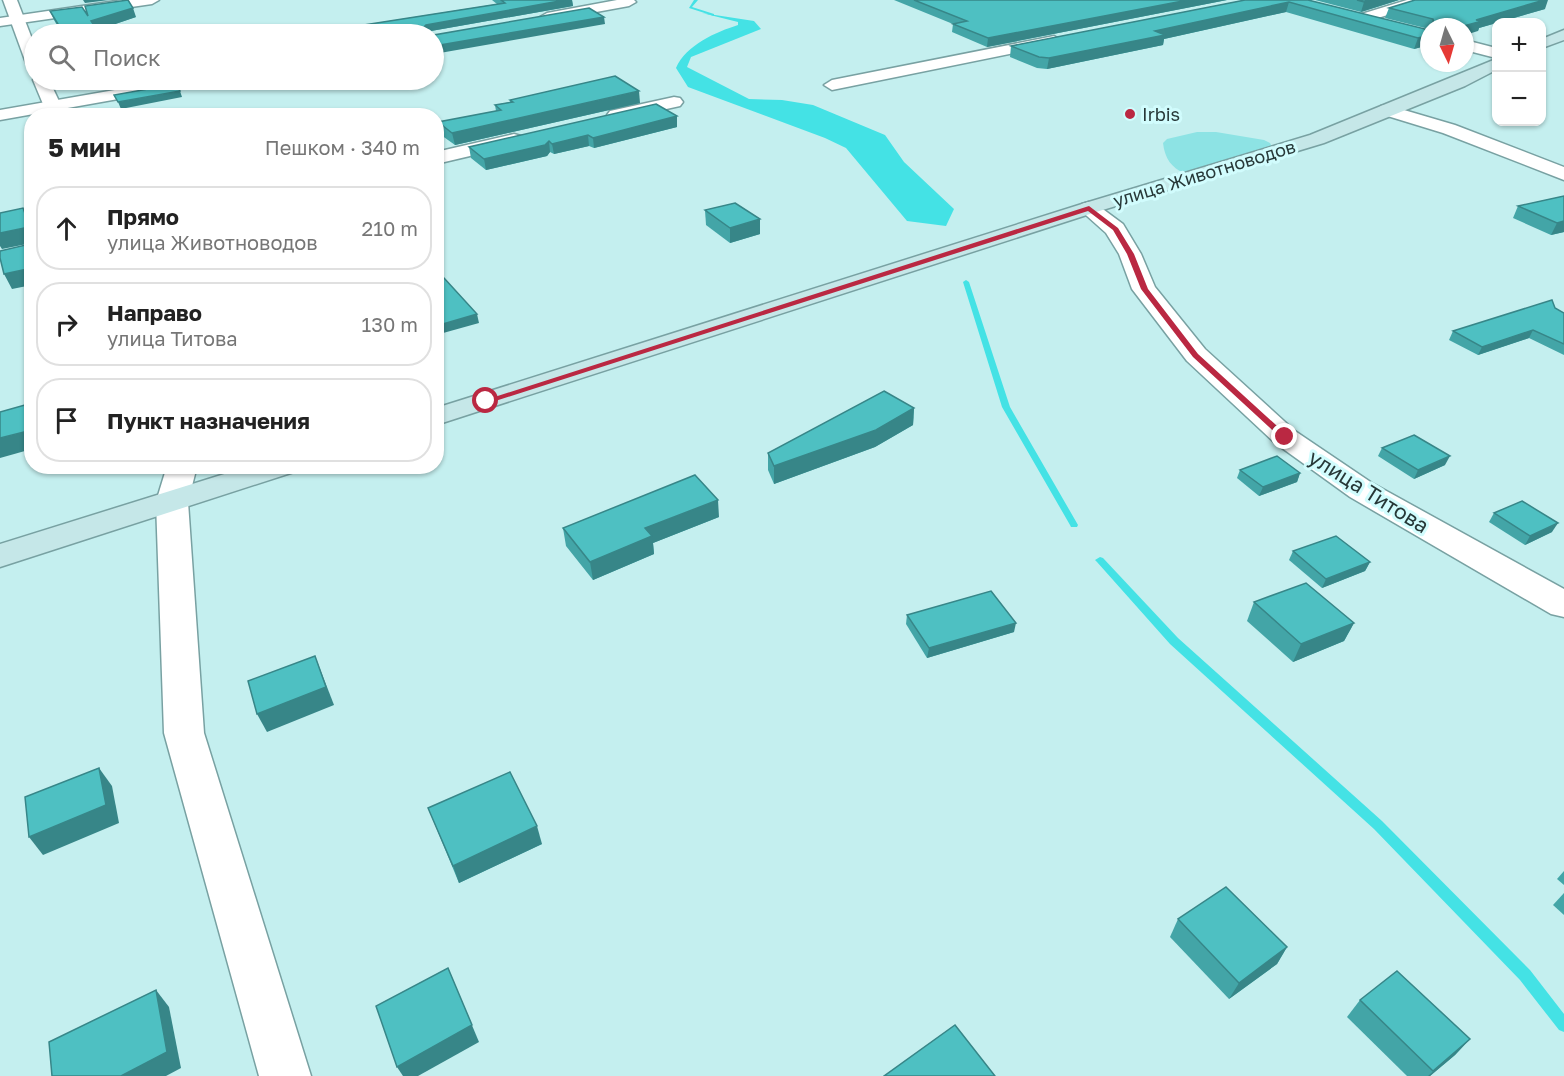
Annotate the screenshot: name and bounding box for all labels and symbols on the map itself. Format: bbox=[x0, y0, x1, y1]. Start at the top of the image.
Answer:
north arrow bbox=[1420, 18, 1474, 72]
place label: Irbis bbox=[1142, 103, 1180, 125]
marker: Irbis bbox=[1123, 107, 1137, 121]
street label: улица Животноводов bbox=[1110, 135, 1298, 211]
route start bbox=[472, 387, 498, 413]
route end bbox=[1271, 423, 1297, 449]
street label: улица Титова bbox=[1304, 444, 1434, 538]

